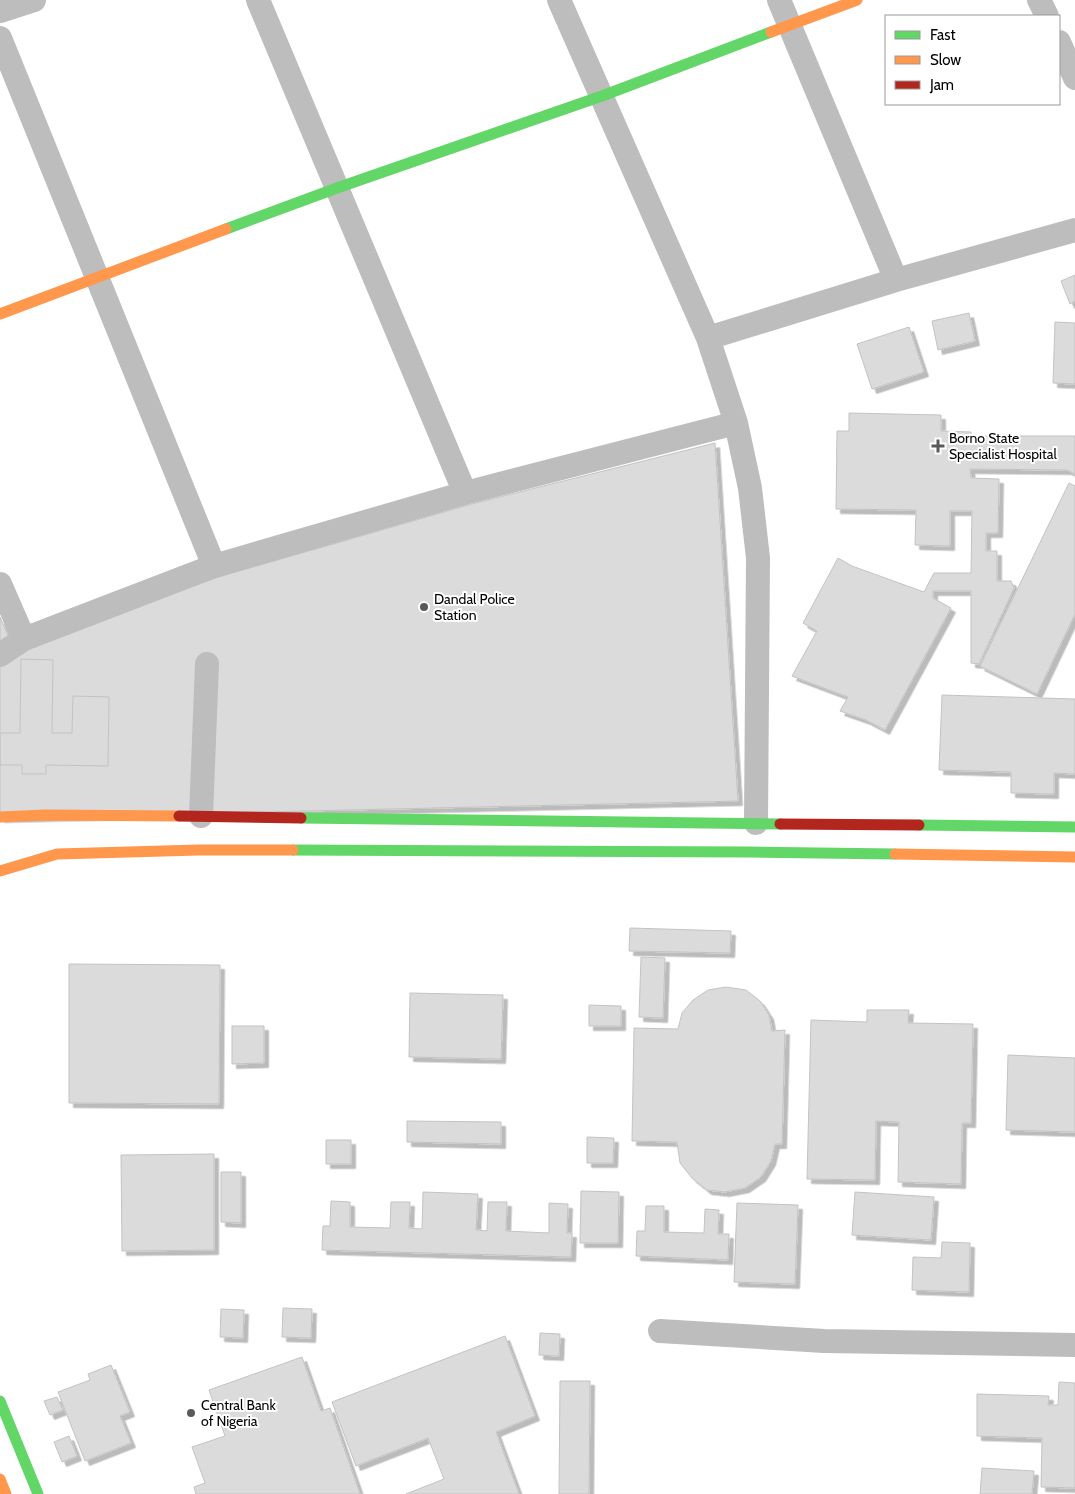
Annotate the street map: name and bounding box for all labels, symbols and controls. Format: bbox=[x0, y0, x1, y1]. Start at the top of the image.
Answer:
legend bbox=[885, 15, 1060, 105]
text: Fast bbox=[930, 26, 955, 44]
text: Slow bbox=[930, 51, 961, 69]
text: Jam bbox=[929, 76, 954, 94]
place label: Borno State Specialist Hospital bbox=[949, 429, 1057, 463]
marker: Borno State Specialist Hospital bbox=[931, 439, 945, 453]
place label: Dandal Police Station bbox=[434, 590, 515, 624]
marker: Dandal Police Station bbox=[418, 601, 430, 613]
place label: Central Bank of Nigeria bbox=[201, 1396, 276, 1430]
marker: Central Bank of Nigeria bbox=[185, 1407, 197, 1419]

